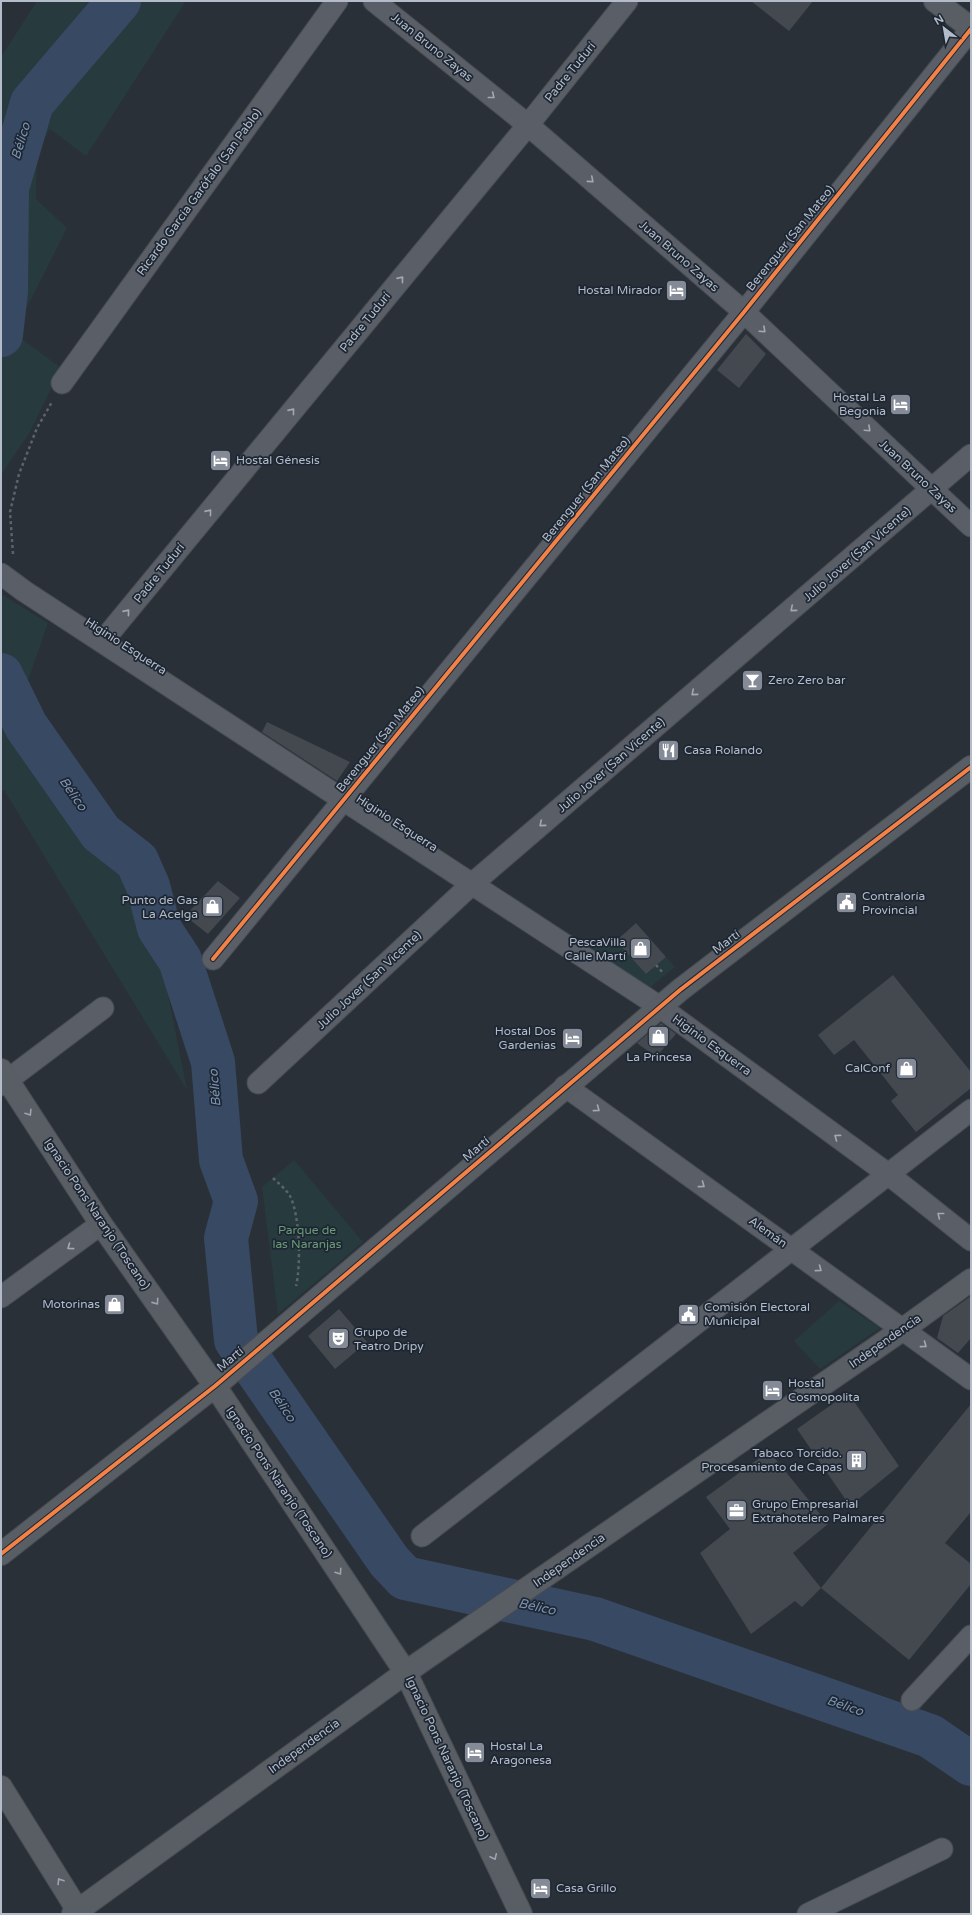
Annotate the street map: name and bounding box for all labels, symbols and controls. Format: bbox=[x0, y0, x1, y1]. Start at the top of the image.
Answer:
north arrow bbox=[924, 8, 964, 48]
street label: Juan Bruno Zayas bbox=[388, 10, 476, 84]
text: N bbox=[932, 12, 946, 28]
street label: Padre Tudurí bbox=[542, 39, 598, 105]
one-way arrow bbox=[487, 91, 495, 98]
street label: Ricardo García Garófalo (San Pablo) bbox=[134, 106, 264, 278]
water label: Bélico bbox=[8, 120, 34, 161]
one-way arrow bbox=[587, 175, 594, 182]
street label: Berenguer (San Mateo) bbox=[743, 182, 837, 294]
street label: Juan Bruno Zayas bbox=[636, 218, 722, 295]
one-way arrow bbox=[397, 276, 404, 283]
hotel icon: Hostal Mirador bbox=[664, 277, 690, 303]
place label: Hostal Mirador bbox=[577, 283, 662, 297]
street label: Padre Tudurí bbox=[337, 289, 393, 355]
one-way arrow bbox=[758, 325, 766, 333]
place label: Hostal La Begonia bbox=[833, 390, 886, 418]
hotel icon: Hostal La Begonia bbox=[888, 391, 914, 417]
one-way arrow bbox=[287, 409, 294, 416]
one-way arrow bbox=[863, 424, 871, 431]
street label: Berenguer (San Mateo) bbox=[539, 433, 633, 545]
street label: Juan Bruno Zayas bbox=[876, 436, 960, 516]
hotel icon: Hostal Génesis bbox=[207, 447, 233, 473]
place label: Hostal Génesis bbox=[236, 453, 320, 467]
street label: Julio Jover (San Vicente) bbox=[801, 503, 914, 604]
one-way arrow bbox=[205, 509, 212, 516]
street label: Padre Tudurí bbox=[131, 540, 187, 606]
one-way arrow bbox=[790, 604, 798, 611]
one-way arrow bbox=[122, 609, 129, 617]
street label: Higinio Esquerra bbox=[83, 614, 169, 678]
bar icon: Zero Zero bar bbox=[740, 667, 766, 693]
place label: Zero Zero bar bbox=[768, 673, 846, 687]
street label: Berenguer (San Mateo) bbox=[333, 683, 427, 795]
one-way arrow bbox=[692, 689, 699, 696]
street label: Julio Jover (San Vicente) bbox=[555, 714, 668, 815]
restaurant icon: Casa Rolando bbox=[656, 737, 682, 763]
place label: Casa Rolando bbox=[684, 743, 762, 757]
water label: Bélico bbox=[56, 774, 91, 815]
street label: Higinio Esquerra bbox=[354, 791, 440, 855]
one-way arrow bbox=[540, 819, 547, 826]
place label: Contraloría Provincial bbox=[862, 889, 925, 917]
public building icon: Contraloría Provincial bbox=[834, 890, 860, 916]
place label: Punto de Gas La Acelga bbox=[122, 893, 198, 921]
shop icon: Punto de Gas La Acelga bbox=[200, 894, 226, 920]
street label: Martí bbox=[710, 927, 742, 957]
street label: Julio Jover (San Vicente) bbox=[314, 928, 424, 1032]
place label: PescaVilla Calle Martí bbox=[565, 935, 626, 963]
shop icon: PescaVilla Calle Martí bbox=[628, 936, 654, 962]
street label: Higinio Esquerra bbox=[670, 1012, 754, 1078]
shop icon: La Princesa bbox=[646, 1023, 672, 1049]
place label: Hostal Dos Gardenias bbox=[495, 1024, 556, 1052]
hotel icon: Hostal Dos Gardenias bbox=[559, 1025, 585, 1051]
place label: La Princesa bbox=[626, 1050, 692, 1064]
shop icon: CalConf bbox=[893, 1055, 919, 1081]
place label: CalConf bbox=[845, 1061, 890, 1075]
water label: Bélico bbox=[205, 1068, 225, 1107]
one-way arrow bbox=[592, 1104, 599, 1111]
one-way arrow bbox=[24, 1108, 31, 1115]
street label: Martí bbox=[460, 1134, 492, 1164]
one-way arrow bbox=[834, 1134, 841, 1142]
street label: Ignacio Pons Naranjo (Toscano) bbox=[41, 1136, 153, 1292]
one-way arrow bbox=[698, 1180, 705, 1187]
street label: Alemán bbox=[746, 1213, 790, 1251]
one-way arrow bbox=[938, 1213, 945, 1220]
park label: Parque de las Naranjas bbox=[272, 1223, 342, 1251]
one-way arrow bbox=[67, 1242, 74, 1249]
one-way arrow bbox=[815, 1264, 822, 1272]
shop icon: Motorinas bbox=[102, 1291, 128, 1317]
place label: Motorinas bbox=[42, 1297, 100, 1311]
one-way arrow bbox=[151, 1298, 159, 1305]
place label: Comisión Electoral Municipal bbox=[704, 1300, 810, 1328]
public building icon: Comisión Electoral Municipal bbox=[676, 1301, 702, 1327]
street label: Independencia bbox=[846, 1311, 924, 1371]
place label: Grupo de Teatro Dripy bbox=[354, 1325, 424, 1353]
theatre icon: Grupo de Teatro Dripy bbox=[325, 1326, 351, 1352]
one-way arrow bbox=[920, 1340, 927, 1347]
street label: Martí bbox=[214, 1344, 246, 1374]
place label: Hostal Cosmopolita bbox=[788, 1376, 860, 1404]
hotel icon: Hostal Cosmopolita bbox=[760, 1377, 786, 1403]
water label: Bélico bbox=[265, 1385, 300, 1426]
street label: Ignacio Pons Naranjo (Toscano) bbox=[223, 1404, 335, 1560]
place label: Tabaco Torcido. Procesamiento de Capas bbox=[701, 1446, 842, 1474]
building icon: Tabaco Torcido. Procesamiento de Capas bbox=[844, 1447, 870, 1473]
place label: Grupo Empresarial Extrahotelero Palmares bbox=[752, 1497, 885, 1525]
office icon: Grupo Empresarial Extrahotelero Palmares bbox=[723, 1498, 749, 1524]
street label: Independencia bbox=[530, 1530, 608, 1590]
one-way arrow bbox=[334, 1567, 341, 1574]
water label: Bélico bbox=[517, 1595, 558, 1619]
street label: Ignacio Pons Naranjo (Toscano) bbox=[403, 1674, 491, 1842]
water label: Bélico bbox=[825, 1692, 866, 1720]
street label: Independencia bbox=[266, 1716, 342, 1776]
place label: Hostal La Aragonesa bbox=[490, 1739, 552, 1767]
hotel icon: Hostal La Aragonesa bbox=[461, 1740, 487, 1766]
one-way arrow bbox=[489, 1853, 497, 1861]
hotel icon: Casa Grillo bbox=[527, 1875, 553, 1901]
one-way arrow bbox=[57, 1878, 64, 1885]
place label: Casa Grillo bbox=[556, 1881, 617, 1895]

